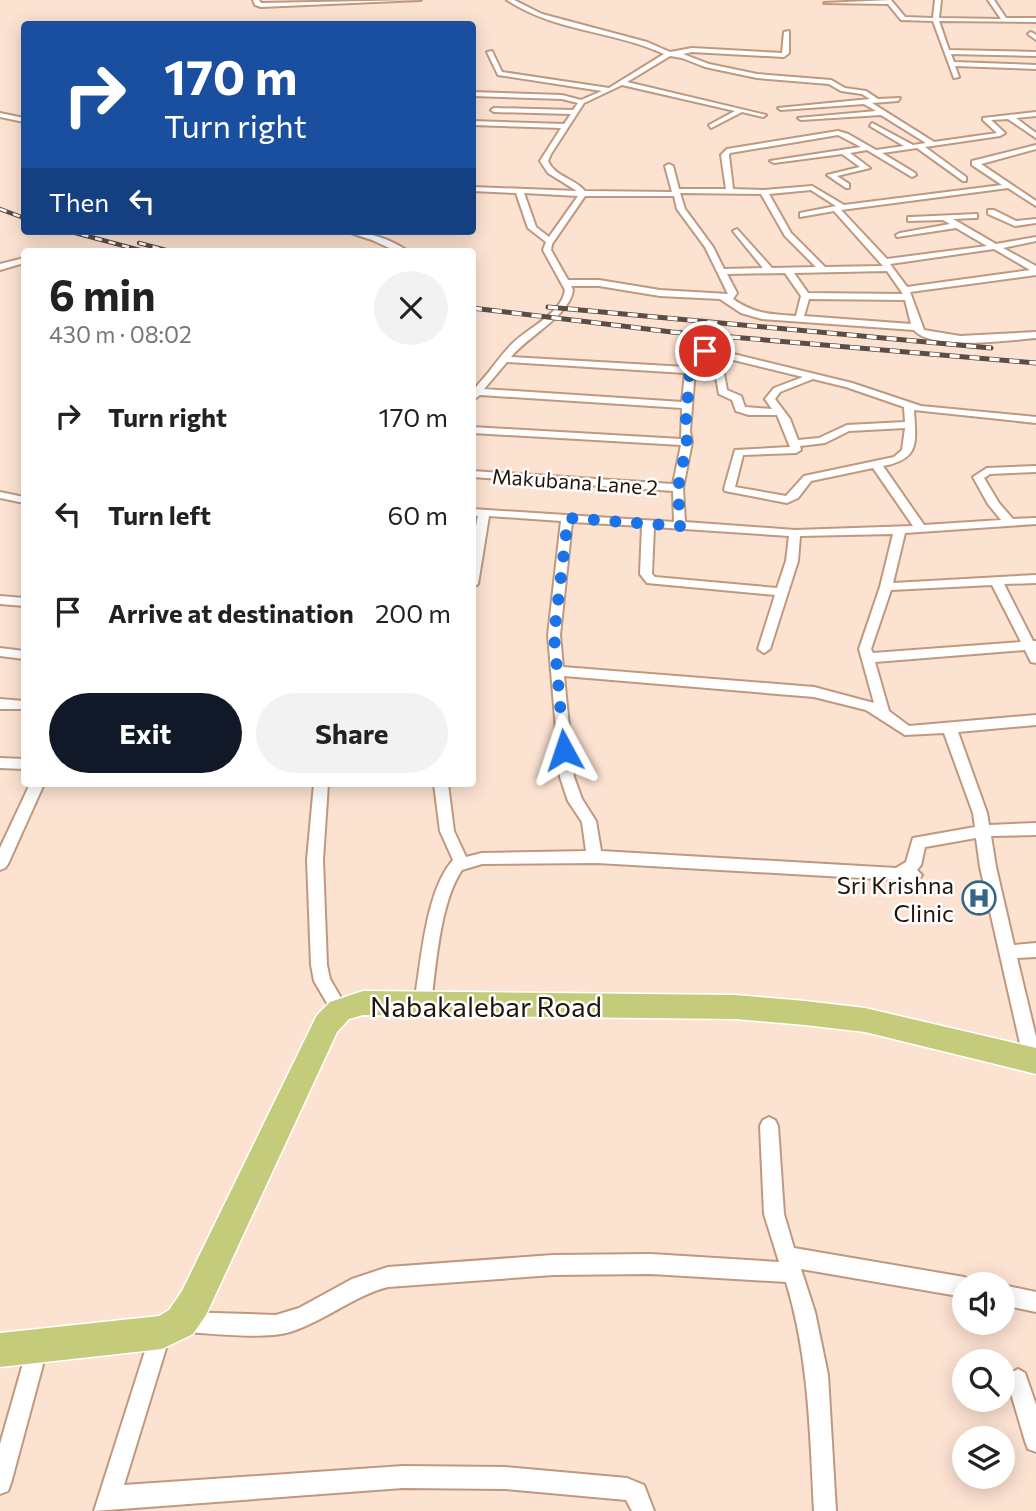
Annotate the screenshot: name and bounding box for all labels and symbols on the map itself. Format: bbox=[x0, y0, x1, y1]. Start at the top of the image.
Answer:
pin bbox=[675, 321, 735, 381]
street label: Makubana Lane 2 bbox=[491, 463, 659, 499]
position arrow bbox=[527, 713, 601, 787]
place label: Sri Krishna Clinic bbox=[837, 870, 954, 927]
hospital icon: Sri Krishna Clinic bbox=[960, 879, 998, 917]
street label: Nabakalebar Road bbox=[370, 989, 602, 1023]

